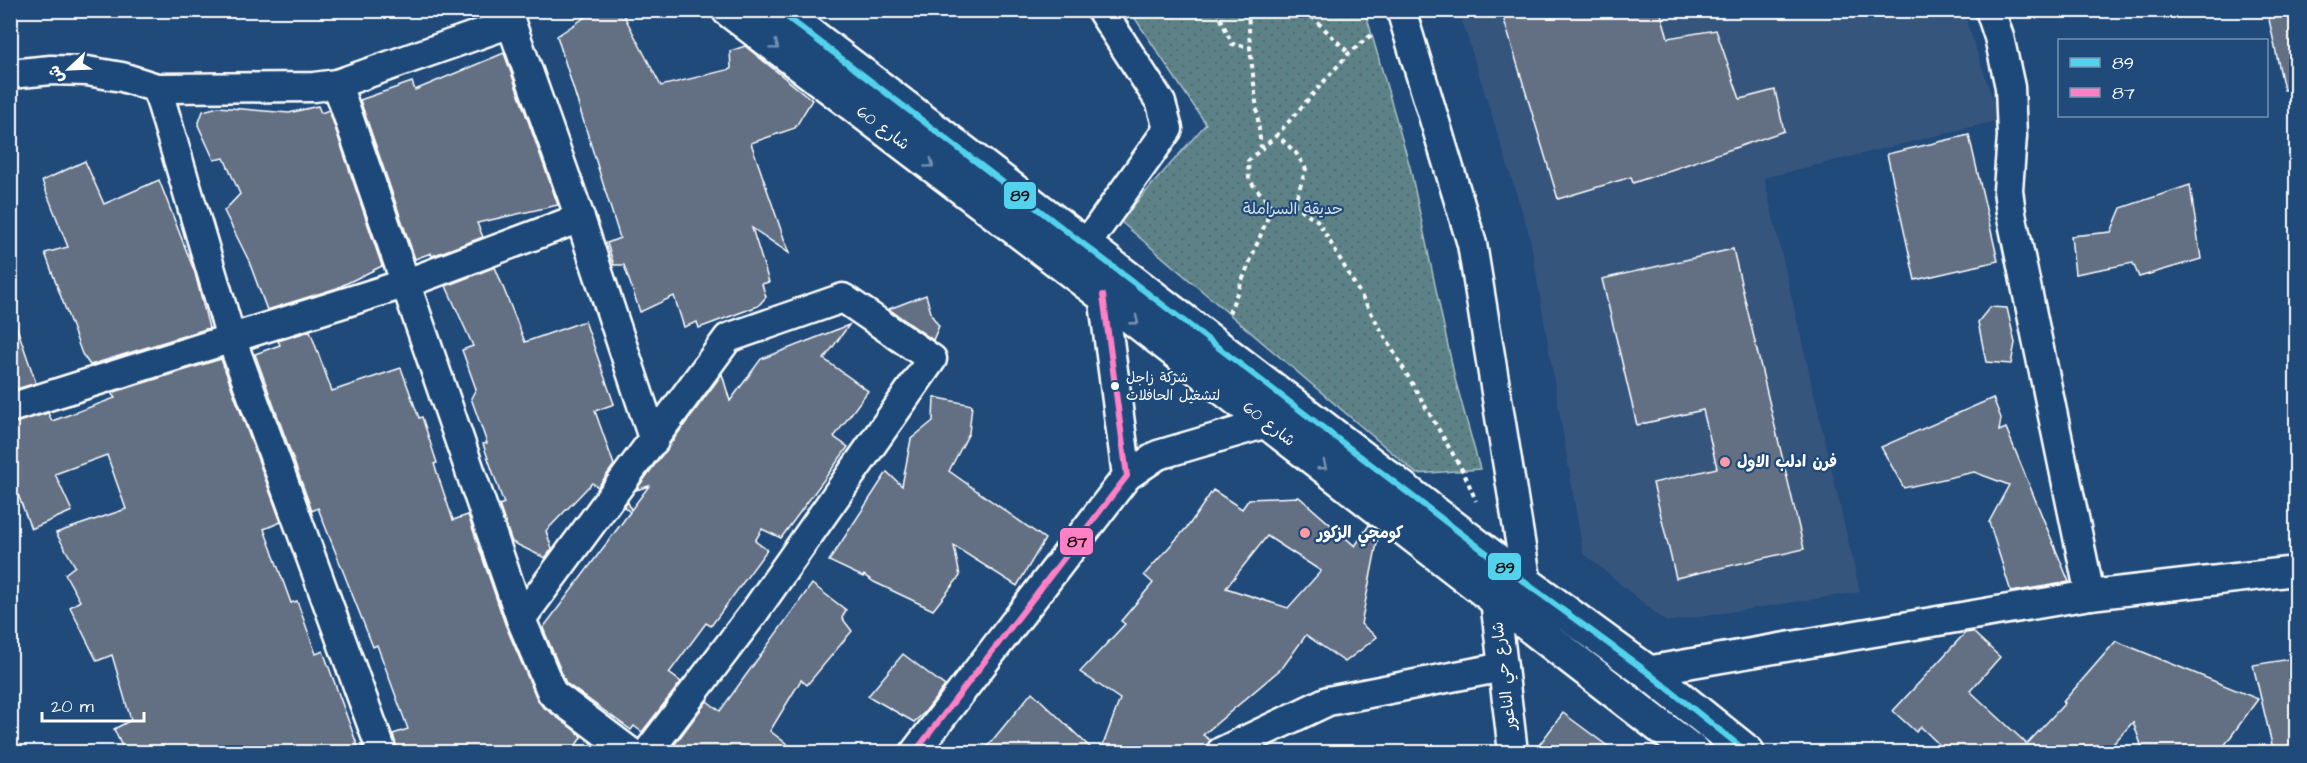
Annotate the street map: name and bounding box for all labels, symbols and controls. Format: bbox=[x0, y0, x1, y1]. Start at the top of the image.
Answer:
north arrow bbox=[39, 39, 99, 99]
one-way arrow bbox=[769, 39, 780, 50]
legend bbox=[2058, 39, 2268, 117]
text: 89 bbox=[2112, 51, 2134, 76]
text: ش bbox=[43, 62, 70, 87]
text: 87 bbox=[2112, 81, 2135, 106]
street label: شارع 60 bbox=[852, 101, 914, 155]
one-way arrow bbox=[924, 157, 935, 168]
line badge: 89 bbox=[1003, 181, 1037, 210]
text: 89 bbox=[1010, 185, 1030, 207]
park label: حديقة السراملة bbox=[1243, 198, 1343, 220]
one-way arrow bbox=[1129, 313, 1140, 324]
place label: شركة زاجل لتشغيل الحافلات bbox=[1126, 368, 1220, 406]
marker: شركة زاجل لتشغيل الحافلات bbox=[1109, 380, 1121, 392]
street label: شارع 60 bbox=[1238, 397, 1300, 451]
place label: فرن ادلب الاول bbox=[1737, 451, 1837, 473]
marker: فرن ادلب الاول bbox=[1718, 455, 1732, 469]
one-way arrow bbox=[1316, 458, 1327, 469]
place label: كومجي الزكور bbox=[1315, 522, 1403, 547]
marker: كومجي الزكور bbox=[1298, 526, 1312, 540]
line badge: 87 bbox=[1059, 527, 1094, 556]
text: 87 bbox=[1067, 531, 1087, 553]
line badge: 89 bbox=[1487, 552, 1522, 581]
text: 89 bbox=[1495, 557, 1515, 579]
street label: شارع حي الناعور bbox=[1486, 620, 1525, 734]
scale bar bbox=[42, 685, 144, 723]
text: 20 m bbox=[51, 694, 94, 719]

